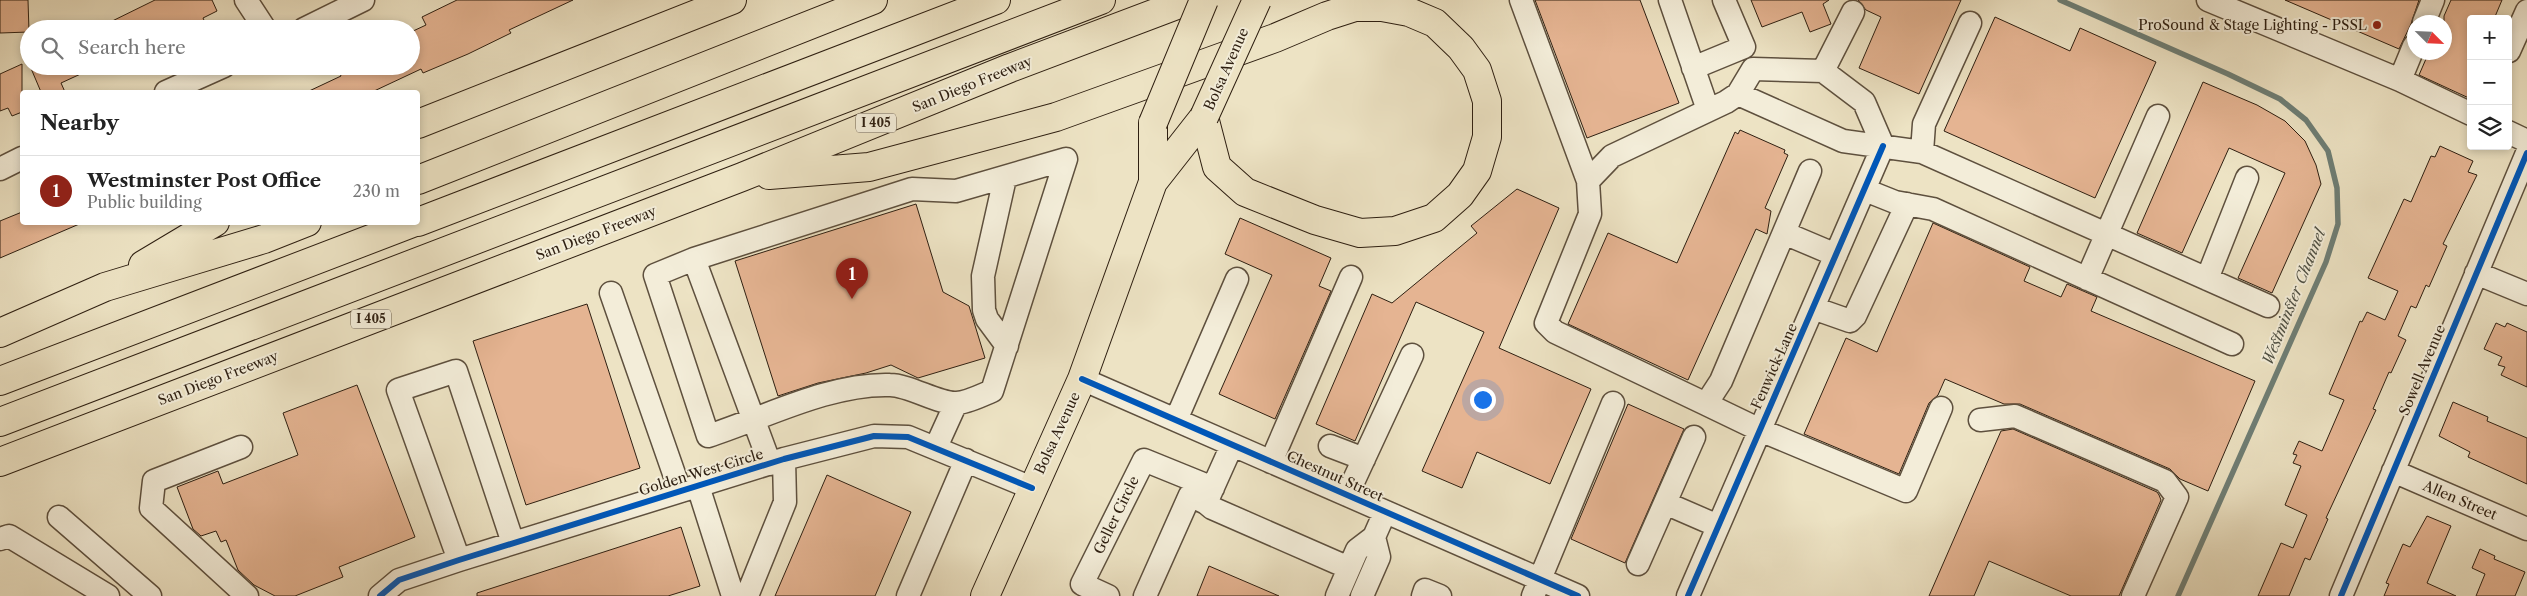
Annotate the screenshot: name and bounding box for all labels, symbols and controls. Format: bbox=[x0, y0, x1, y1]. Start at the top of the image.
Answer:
north arrow bbox=[2407, 15, 2452, 60]
map controls bbox=[2467, 15, 2512, 150]
button: + bbox=[2467, 15, 2512, 60]
place label: ProSound & Stage Lighting - PSSL bbox=[2138, 16, 2367, 34]
marker: ProSound & Stage Lighting - PSSL bbox=[2371, 19, 2383, 31]
search box bbox=[20, 20, 420, 75]
street label: Bolsa Avenue bbox=[1200, 25, 1252, 113]
icon: search bbox=[38, 34, 66, 62]
text: Search here bbox=[78, 36, 186, 59]
street label: San Diego Freeway bbox=[910, 52, 1035, 116]
button: − bbox=[2467, 60, 2512, 105]
button: layers bbox=[2467, 105, 2512, 150]
text: Nearby bbox=[40, 110, 119, 135]
road number: I 405 bbox=[856, 114, 896, 132]
text: Westminster Post Office bbox=[87, 169, 321, 192]
text: 1 bbox=[52, 181, 60, 201]
text: 230 m bbox=[353, 181, 400, 201]
text: Public building bbox=[87, 192, 202, 212]
street label: San Diego Freeway bbox=[533, 202, 659, 264]
water label: Westminster Channel bbox=[2258, 224, 2330, 368]
pin: 1 bbox=[836, 258, 868, 299]
road number: I 405 bbox=[351, 310, 391, 328]
street label: Fenwick Lane bbox=[1747, 320, 1801, 412]
street label: Sowell Avenue bbox=[2395, 322, 2449, 418]
street label: San Diego Freeway bbox=[155, 347, 281, 409]
your location bbox=[1470, 387, 1496, 413]
street label: Bolsa Avenue bbox=[1030, 389, 1084, 477]
street label: Golden West Circle bbox=[637, 444, 766, 499]
street label: Chestnut Street bbox=[1284, 447, 1386, 505]
street label: Geller Circle bbox=[1089, 473, 1143, 557]
street label: Allen Street bbox=[2419, 476, 2500, 524]

